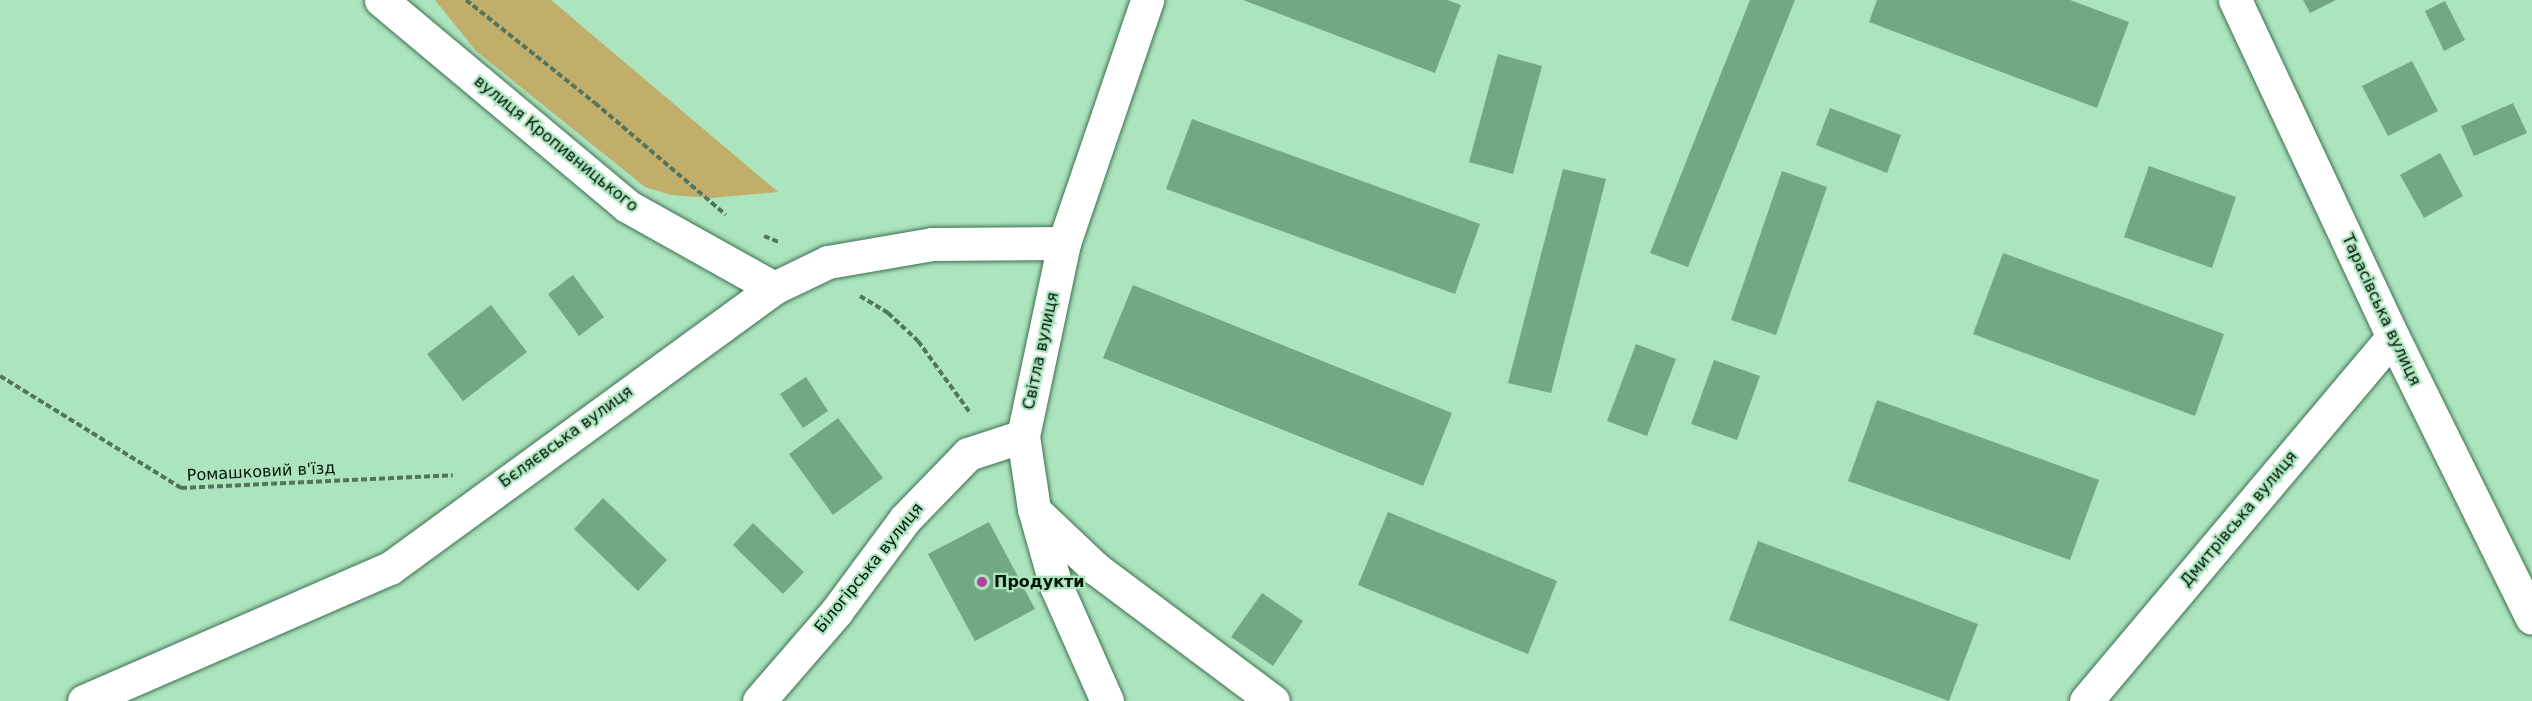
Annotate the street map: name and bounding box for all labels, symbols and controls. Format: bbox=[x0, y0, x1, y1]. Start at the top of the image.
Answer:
street label: вулиця Кропивницького bbox=[470, 72, 642, 216]
street label: Тарасівська вулиця bbox=[2337, 231, 2425, 389]
street label: Світла вулиця bbox=[1019, 291, 1063, 411]
street label: Бєляєвська вулиця bbox=[495, 382, 637, 492]
street label: Дмитрівська вулиця bbox=[2177, 447, 2301, 591]
street label: Ромашковий в'їзд bbox=[186, 459, 336, 485]
street label: Білогірська вулиця bbox=[811, 499, 927, 637]
place label: Продукти bbox=[994, 572, 1085, 592]
marker: Продукти bbox=[975, 575, 989, 589]

